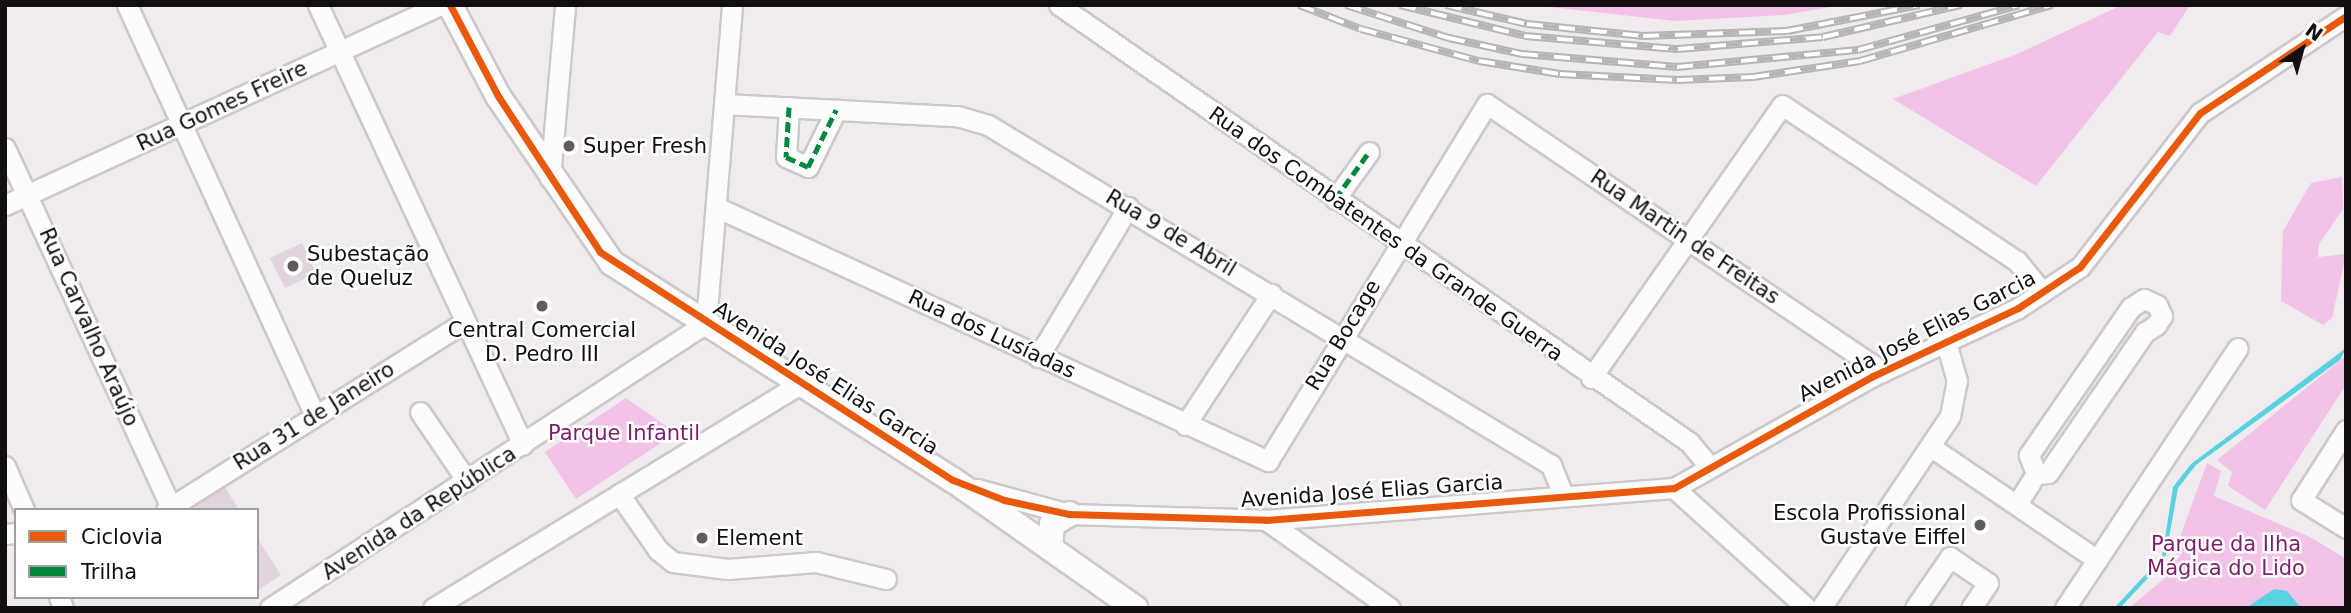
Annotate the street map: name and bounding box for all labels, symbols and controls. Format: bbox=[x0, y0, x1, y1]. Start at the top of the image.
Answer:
north arrow bbox=[2267, 14, 2337, 84]
text: N bbox=[2301, 18, 2327, 46]
street label: Rua Gomes Freire bbox=[133, 55, 311, 157]
street label: Rua dos Combatentes da Grande Guerra bbox=[1204, 101, 1568, 367]
place label: Super Fresh bbox=[583, 133, 707, 159]
marker: Super Fresh bbox=[561, 138, 577, 154]
street label: Rua Martin de Freitas bbox=[1586, 164, 1784, 310]
street label: Rua 9 de Abril bbox=[1101, 184, 1241, 282]
street label: Rua Carvalho Araújo bbox=[34, 224, 144, 430]
place label: Subestação de Queluz bbox=[307, 241, 429, 291]
marker: Subestação de Queluz bbox=[285, 258, 301, 274]
street label: Avenida José Elias Garcia bbox=[1794, 265, 2040, 407]
street label: Rua Bocage bbox=[1300, 275, 1386, 395]
street label: Rua dos Lusíadas bbox=[904, 284, 1080, 384]
street label: Avenida José Elias Garcia bbox=[709, 296, 943, 460]
marker: Central Comercial D. Pedro III bbox=[534, 298, 550, 314]
place label: Central Comercial D. Pedro III bbox=[448, 317, 636, 367]
street label: Rua 31 de Janeiro bbox=[229, 356, 399, 476]
park label: Parque Infantil bbox=[548, 420, 700, 446]
street label: Avenida da República bbox=[317, 441, 521, 585]
street label: Avenida José Elias Garcia bbox=[1240, 469, 1504, 513]
place label: Escola Profissional Gustave Eiffel bbox=[1773, 500, 1966, 550]
legend bbox=[14, 508, 259, 599]
marker: Escola Profissional Gustave Eiffel bbox=[1972, 517, 1988, 533]
text: Ciclovia bbox=[81, 525, 163, 549]
place label: Element bbox=[716, 525, 803, 551]
marker: Element bbox=[694, 530, 710, 546]
park label: Parque da Ilha Mágica do Lido bbox=[2147, 531, 2305, 581]
text: Trilha bbox=[81, 560, 137, 584]

